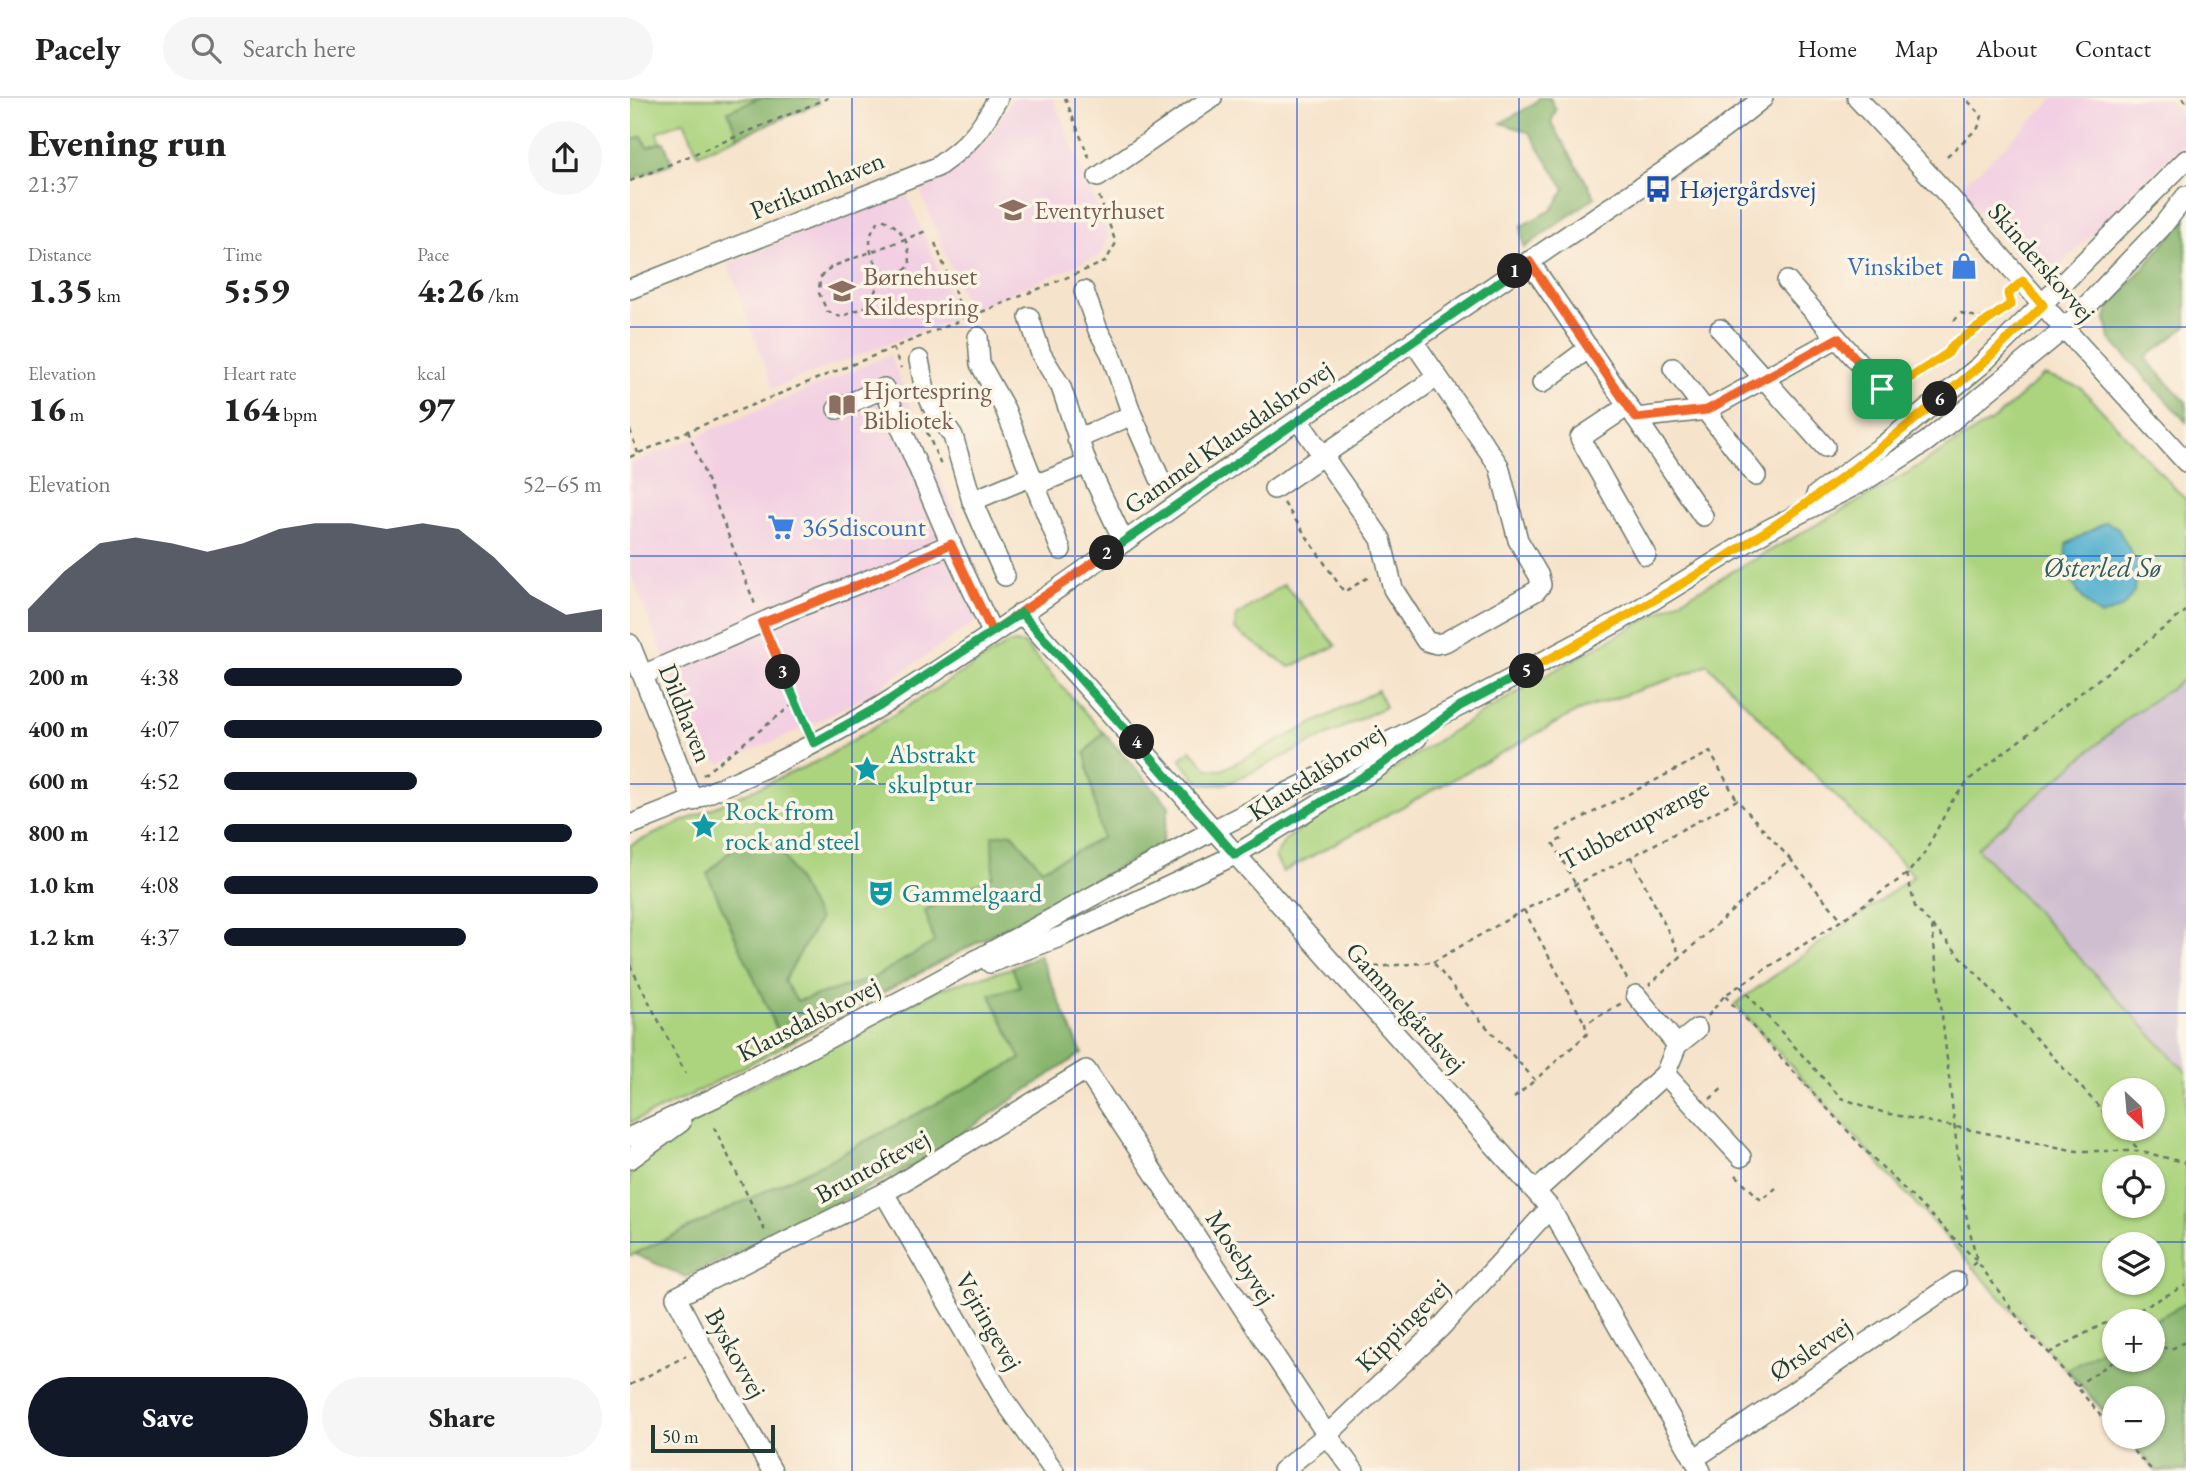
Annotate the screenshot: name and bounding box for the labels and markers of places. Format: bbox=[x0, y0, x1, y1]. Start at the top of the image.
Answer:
place label: Højergårdsvej bbox=[1679, 172, 1816, 206]
bus stop icon: Højergårdsvej bbox=[1643, 174, 1673, 204]
place label: Eventyrhuset bbox=[1034, 193, 1165, 227]
school or university icon: Eventyrhuset bbox=[998, 195, 1028, 225]
place label: Vinskibet bbox=[1847, 249, 1943, 283]
shop icon: Vinskibet bbox=[1949, 251, 1979, 281]
pin: 1 bbox=[1498, 254, 1533, 288]
place label: Børnehuset Kildespring bbox=[863, 259, 979, 323]
school or university icon: Børnehuset Kildespring bbox=[827, 276, 857, 306]
pin bbox=[1852, 359, 1912, 419]
place label: Hjortespring Bibliotek bbox=[863, 373, 992, 437]
pin: 6 bbox=[1922, 382, 1958, 416]
library icon: Hjortespring Bibliotek bbox=[827, 390, 857, 420]
place label: 365discount bbox=[802, 510, 926, 544]
supermarket icon: 365discount bbox=[766, 512, 796, 542]
pin: 2 bbox=[1090, 536, 1124, 570]
pin: 3 bbox=[766, 654, 800, 690]
pin: 5 bbox=[1510, 654, 1544, 688]
pin: 4 bbox=[1120, 724, 1154, 760]
place label: Abstrakt skulptur bbox=[887, 737, 975, 801]
place icon: Abstrakt skulptur bbox=[852, 754, 882, 784]
place label: Rock from rock and steel bbox=[725, 794, 860, 858]
place icon: Rock from rock and steel bbox=[689, 811, 719, 841]
place label: Gammelgaard bbox=[902, 876, 1043, 910]
theatre icon: Gammelgaard bbox=[866, 878, 896, 908]

